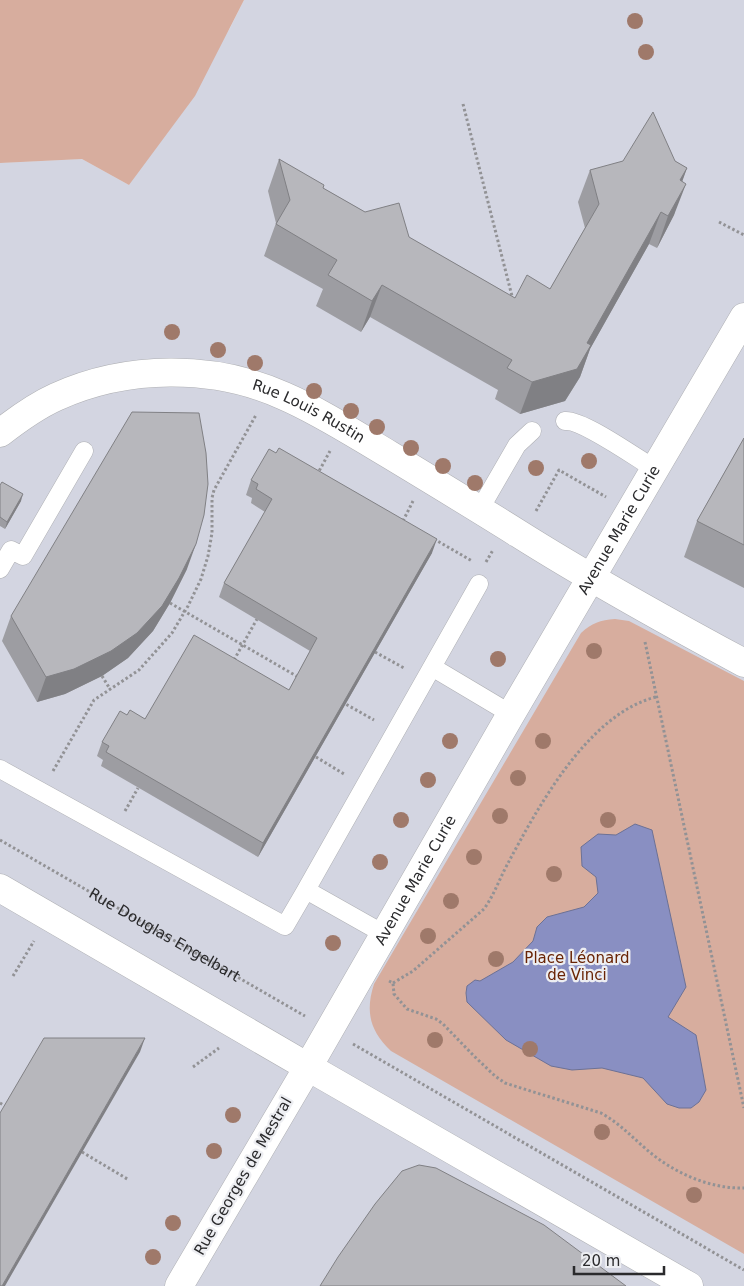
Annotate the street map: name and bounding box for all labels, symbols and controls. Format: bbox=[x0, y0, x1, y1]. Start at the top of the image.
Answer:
street label: Rue Louis Rustin bbox=[250, 376, 368, 447]
street label: Avenue Marie Curie bbox=[574, 462, 664, 598]
street label: Avenue Marie Curie bbox=[371, 812, 460, 948]
street label: Rue Douglas Engelbart bbox=[86, 884, 244, 986]
park label: Place Léonard de Vinci bbox=[524, 949, 630, 984]
street label: Rue Georges de Mestral bbox=[190, 1094, 296, 1258]
scale bar bbox=[574, 1244, 664, 1276]
text: 20 m bbox=[582, 1252, 620, 1270]

